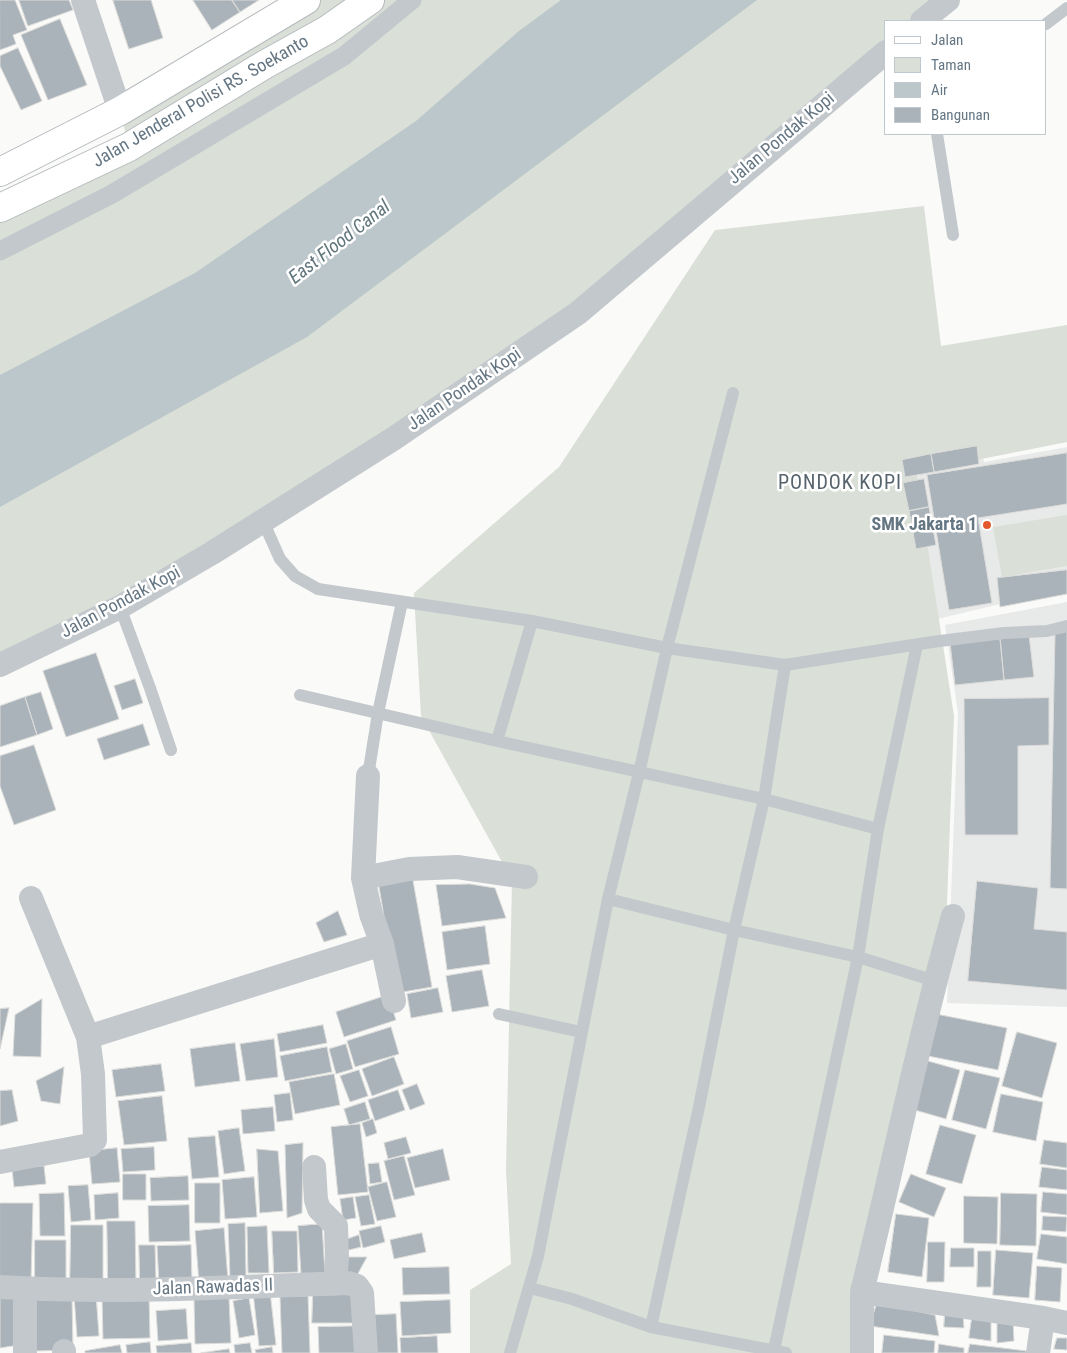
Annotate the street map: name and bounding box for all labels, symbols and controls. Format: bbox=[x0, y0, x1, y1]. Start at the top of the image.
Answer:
legend bbox=[884, 20, 1047, 135]
street label: Jalan Jenderal Polisi RS. Soekanto bbox=[89, 31, 313, 173]
text: Jalan bbox=[931, 31, 963, 49]
text: Taman bbox=[931, 56, 971, 74]
text: Air bbox=[931, 81, 948, 99]
street label: Jalan Pondak Kopi bbox=[725, 88, 839, 190]
text: Bangunan bbox=[931, 106, 990, 124]
water label: East Flood Canal bbox=[285, 196, 395, 290]
street label: Jalan Pondak Kopi bbox=[404, 344, 526, 436]
district label: PONDOK KOPI bbox=[777, 472, 903, 496]
place label: SMK Jakarta 1 bbox=[871, 514, 977, 536]
marker: SMK Jakarta 1 bbox=[981, 519, 993, 531]
street label: Jalan Pondak Kopi bbox=[58, 562, 184, 644]
street label: Jalan Rawadas II bbox=[153, 1275, 273, 1301]

